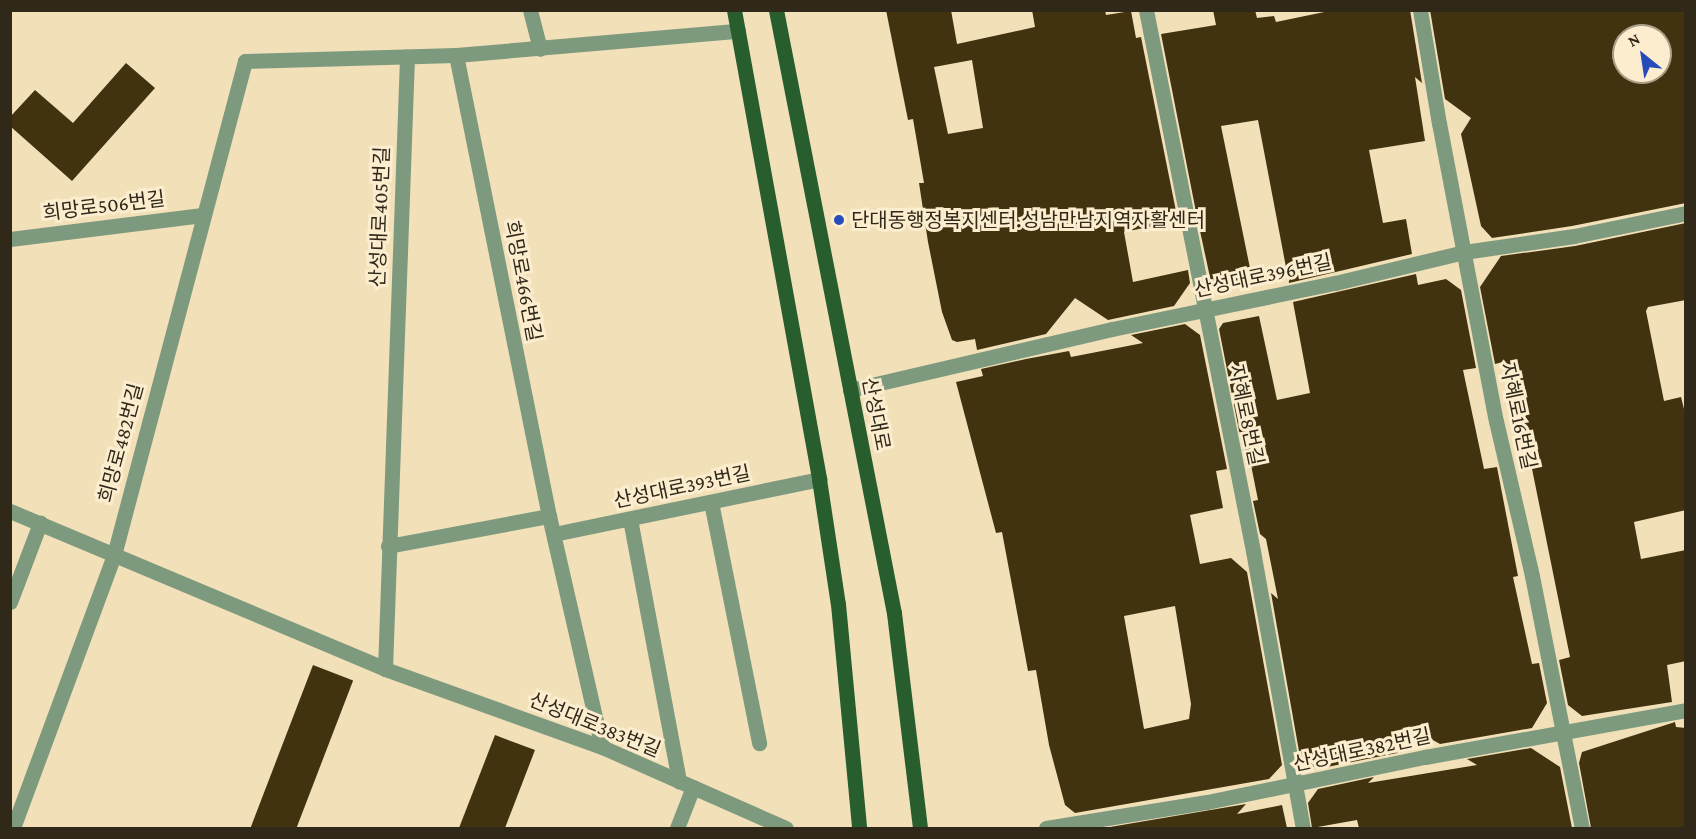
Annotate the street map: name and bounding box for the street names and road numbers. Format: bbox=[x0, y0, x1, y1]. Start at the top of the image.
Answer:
street label: 산성대로405번길 bbox=[366, 146, 394, 288]
street label: 희망로506번길 bbox=[42, 187, 166, 225]
street label: 희망로466번길 bbox=[500, 219, 546, 343]
street label: 산성대로396번길 bbox=[1192, 250, 1334, 302]
street label: 자혜로16번길 bbox=[1495, 360, 1541, 472]
street label: 자혜로8번길 bbox=[1224, 362, 1268, 468]
street label: 산성대로 bbox=[857, 376, 895, 452]
street label: 희망로482번길 bbox=[94, 381, 148, 505]
street label: 산성대로393번길 bbox=[611, 461, 753, 513]
street label: 산성대로383번길 bbox=[526, 688, 664, 762]
street label: 산성대로382번길 bbox=[1291, 724, 1433, 776]

